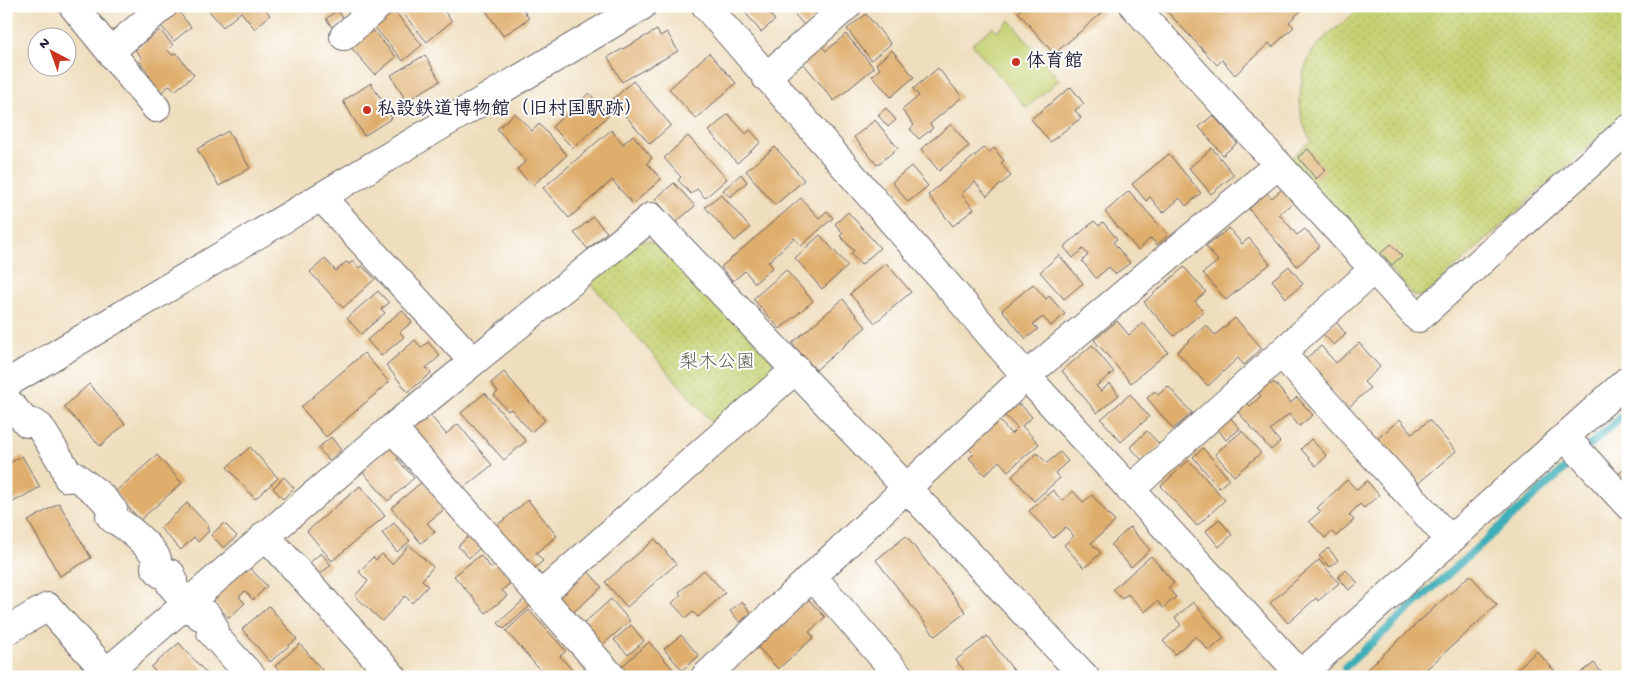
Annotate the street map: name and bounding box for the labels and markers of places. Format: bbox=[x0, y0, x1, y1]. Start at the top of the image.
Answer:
place label: 体育館 bbox=[1026, 50, 1083, 74]
marker: 体育館 bbox=[1010, 56, 1022, 68]
place label: 私設鉄道博物館（旧村国駅跡） bbox=[377, 97, 643, 122]
marker: 私設鉄道博物館（旧村国駅跡） bbox=[361, 104, 373, 116]

